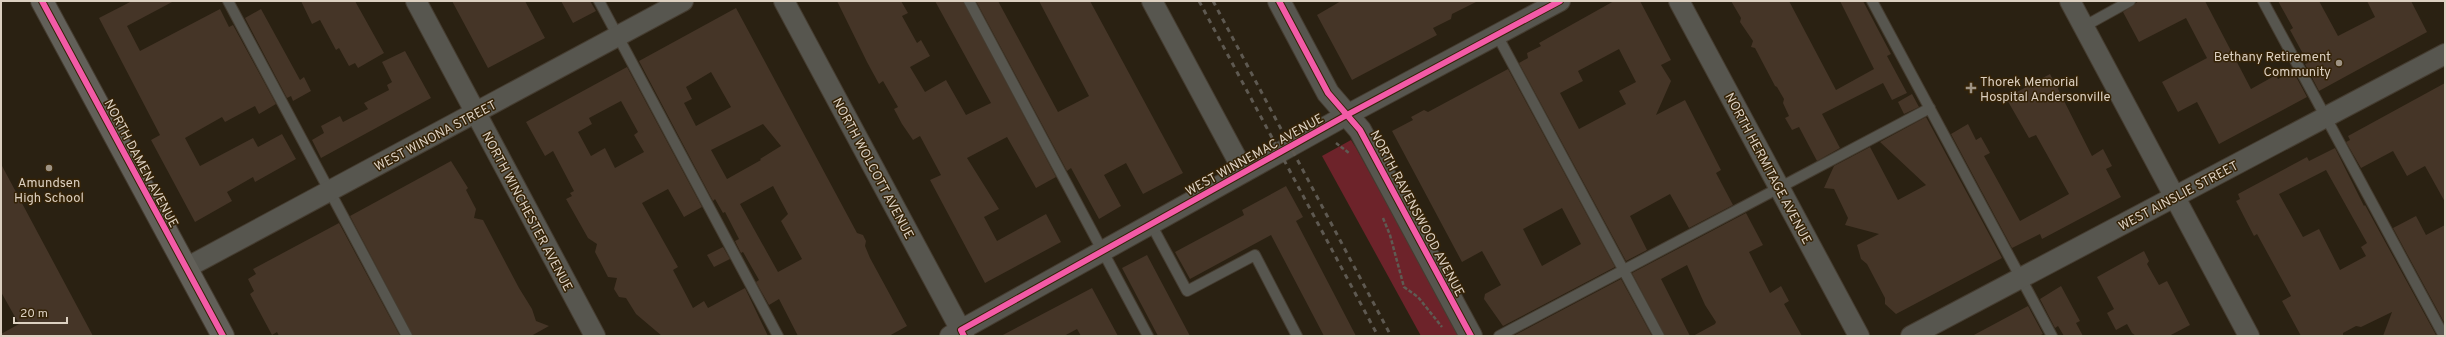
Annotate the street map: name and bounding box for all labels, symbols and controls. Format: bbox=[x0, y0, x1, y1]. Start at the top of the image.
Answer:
place label: Bethany Retirement Community bbox=[2214, 50, 2331, 81]
marker: Bethany Retirement Community bbox=[2334, 58, 2344, 68]
place label: Thorek Memorial Hospital Andersonville bbox=[1980, 75, 2110, 106]
marker: Thorek Memorial Hospital Andersonville bbox=[1965, 82, 1977, 94]
street label: NORTH HERMITAGE AVENUE bbox=[1720, 90, 1814, 247]
street label: NORTH WOLCOTT AVENUE bbox=[828, 96, 916, 242]
street label: NORTH DAMEN AVENUE bbox=[100, 97, 181, 231]
street label: WEST WINONA STREET bbox=[372, 98, 500, 176]
street label: WEST WINNEMAC AVENUE bbox=[1183, 111, 1327, 200]
street label: NORTH RAVENSWOOD AVENUE bbox=[1365, 128, 1467, 300]
street label: NORTH WINCHESTER AVENUE bbox=[477, 129, 575, 294]
street label: WEST AINSLIE STREET bbox=[2116, 158, 2242, 235]
marker: Amundsen High School bbox=[44, 163, 54, 173]
place label: Amundsen High School bbox=[14, 176, 84, 207]
scale bar bbox=[14, 299, 67, 325]
text: 20 m bbox=[20, 306, 48, 322]

